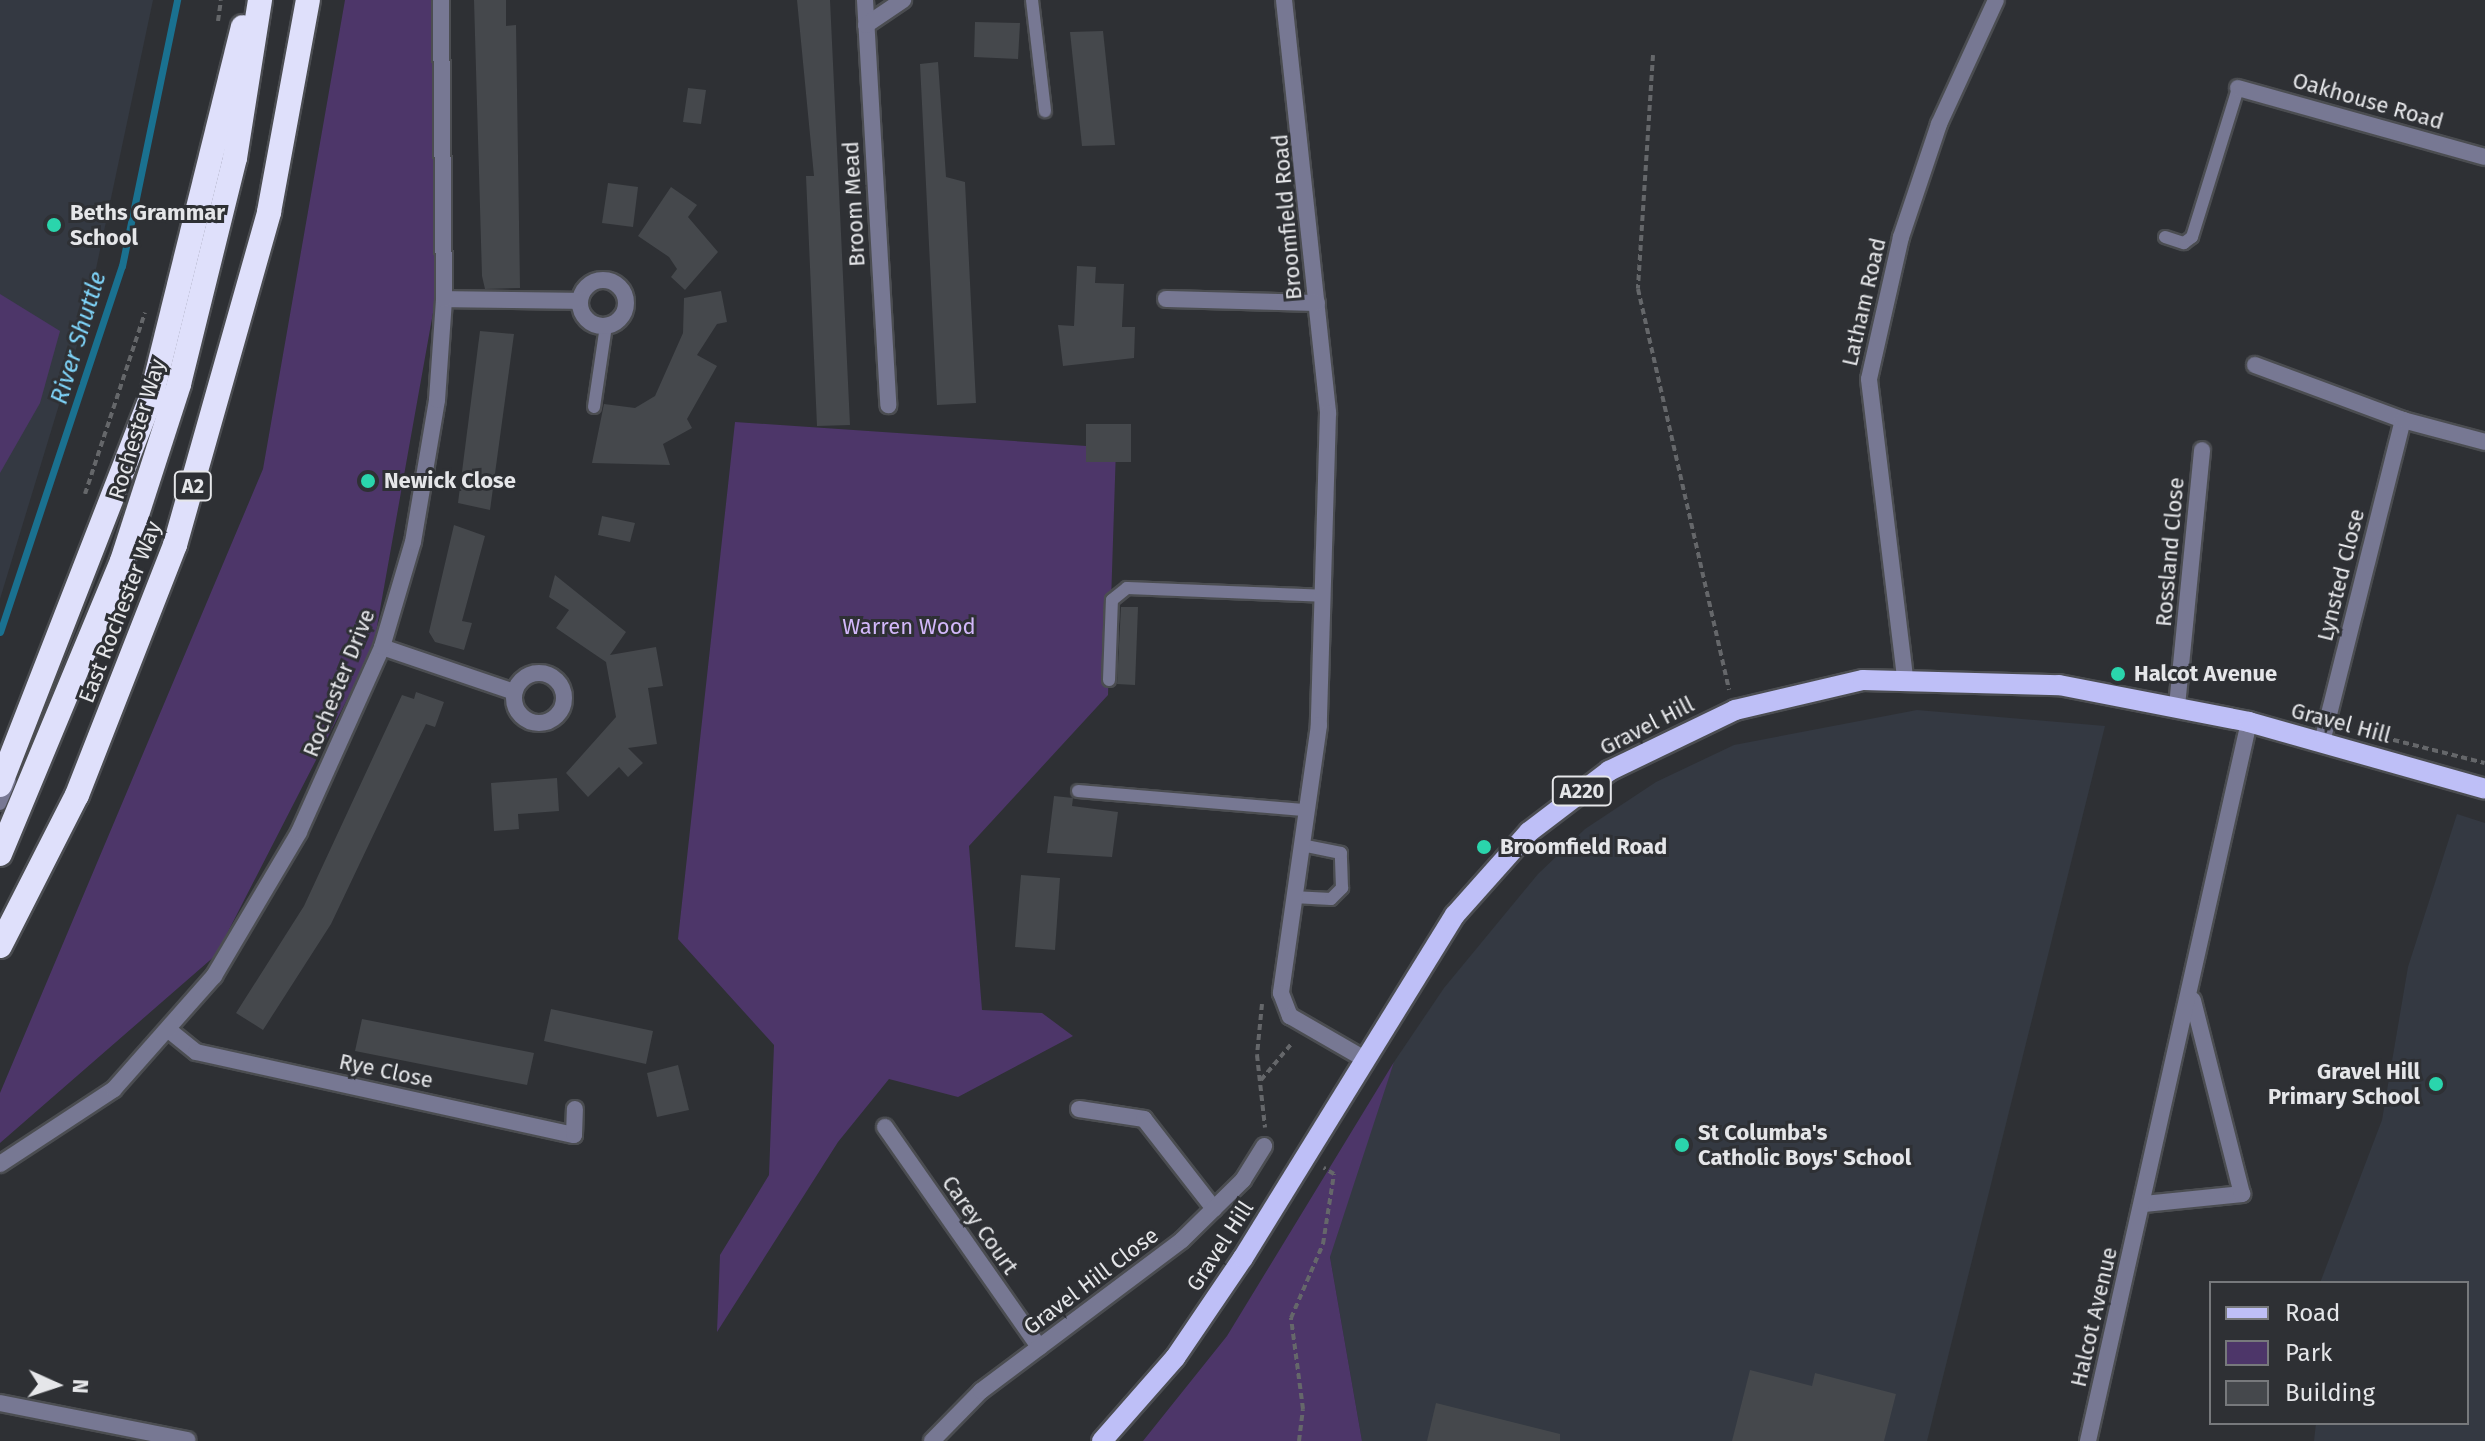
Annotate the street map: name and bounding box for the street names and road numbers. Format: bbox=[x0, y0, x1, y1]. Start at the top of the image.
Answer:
street label: Oakhouse Road bbox=[2290, 67, 2446, 135]
street label: Broomfield Road bbox=[1267, 133, 1307, 301]
street label: Broom Mead bbox=[838, 141, 870, 267]
street label: Latham Road bbox=[1836, 235, 1892, 369]
street label: Rochester Way bbox=[103, 356, 171, 502]
road number: A2 bbox=[173, 470, 213, 502]
street label: Rossland Close bbox=[2150, 476, 2190, 628]
street label: Lynsted Close bbox=[2312, 506, 2370, 644]
street label: East Rochester Way bbox=[73, 517, 167, 707]
street label: Rochester Drive bbox=[297, 605, 381, 761]
street label: Gravel Hill bbox=[1595, 691, 1699, 761]
street label: Gravel Hill bbox=[2288, 697, 2394, 749]
road number: A220 bbox=[1550, 775, 1614, 807]
street label: Rye Close bbox=[337, 1048, 435, 1094]
street label: Carey Court bbox=[936, 1171, 1024, 1279]
street label: Gravel Hill bbox=[1181, 1196, 1259, 1296]
street label: Gravel Hill Close bbox=[1018, 1222, 1164, 1340]
street label: Halcot Avenue bbox=[2065, 1244, 2123, 1390]

